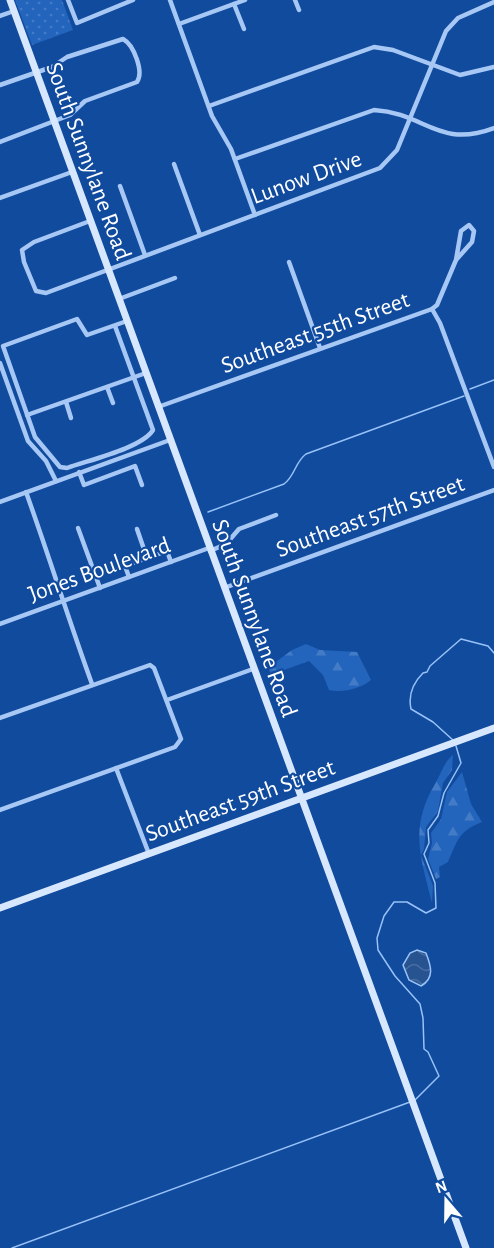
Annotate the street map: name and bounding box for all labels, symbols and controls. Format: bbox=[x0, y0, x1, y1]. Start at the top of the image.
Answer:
street label: South Sunnylane Road bbox=[41, 59, 135, 263]
street label: Lunow Drive bbox=[248, 147, 365, 209]
street label: Southeast 55th Street bbox=[218, 288, 413, 378]
street label: Southeast 57th Street bbox=[273, 472, 468, 562]
street label: South Sunnylane Road bbox=[207, 516, 301, 720]
street label: Jones Boulevard bbox=[25, 533, 174, 607]
street label: Southeast 59th Street bbox=[142, 755, 339, 846]
north arrow bbox=[416, 1170, 476, 1230]
text: N bbox=[433, 1177, 449, 1196]

